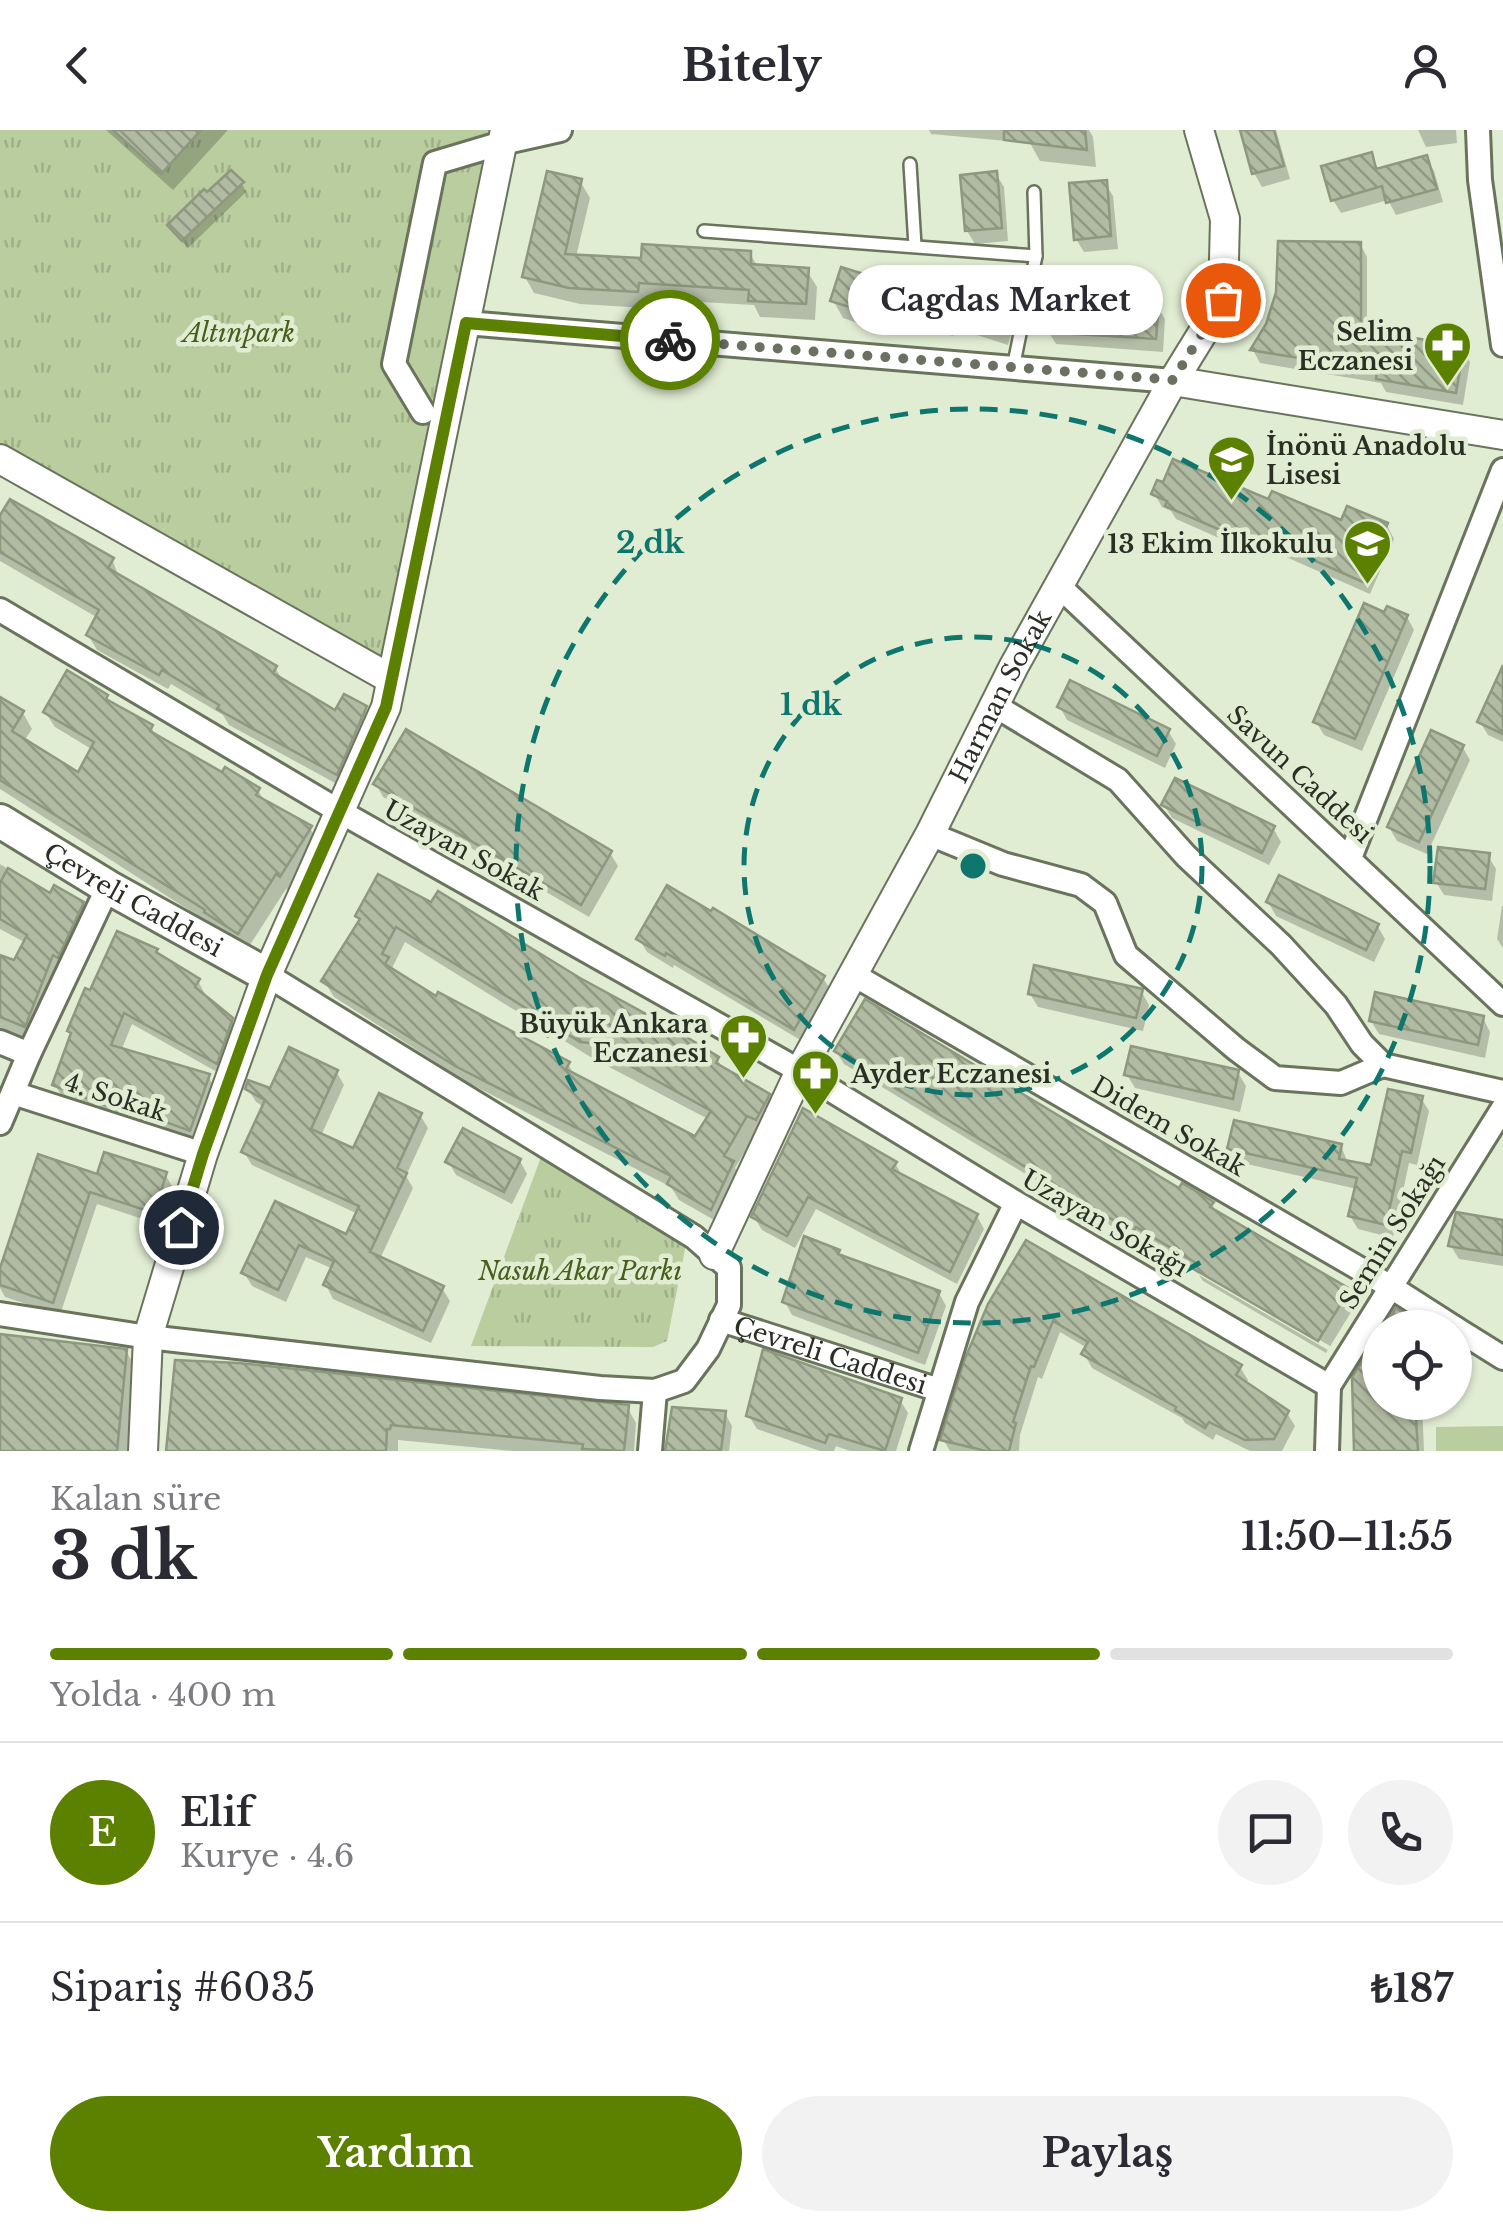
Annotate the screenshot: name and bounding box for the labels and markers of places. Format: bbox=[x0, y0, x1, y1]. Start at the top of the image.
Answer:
pin bbox=[1181, 258, 1266, 343]
callout: Cagdas Market bbox=[848, 265, 1163, 335]
place label: Selim Eczanesi bbox=[1298, 317, 1413, 377]
pharmacy icon: Selim Eczanesi bbox=[1422, 320, 1474, 388]
place label: İnönü Anadolu Lisesi bbox=[1266, 430, 1466, 491]
school or university icon: İnönü Anadolu Lisesi bbox=[1205, 434, 1257, 502]
school or university icon: 13 Ekim İlkokulu bbox=[1342, 518, 1394, 586]
place label: 13 Ekim İlkokulu bbox=[1108, 528, 1333, 560]
centre of rings bbox=[955, 848, 991, 884]
place label: Büyük Ankara Eczanesi bbox=[519, 1009, 709, 1069]
pharmacy icon: Büyük Ankara Eczanesi bbox=[717, 1012, 769, 1080]
pharmacy icon: Ayder Eczanesi bbox=[790, 1048, 842, 1116]
place label: Ayder Eczanesi bbox=[850, 1059, 1051, 1090]
pin bbox=[139, 1185, 224, 1270]

